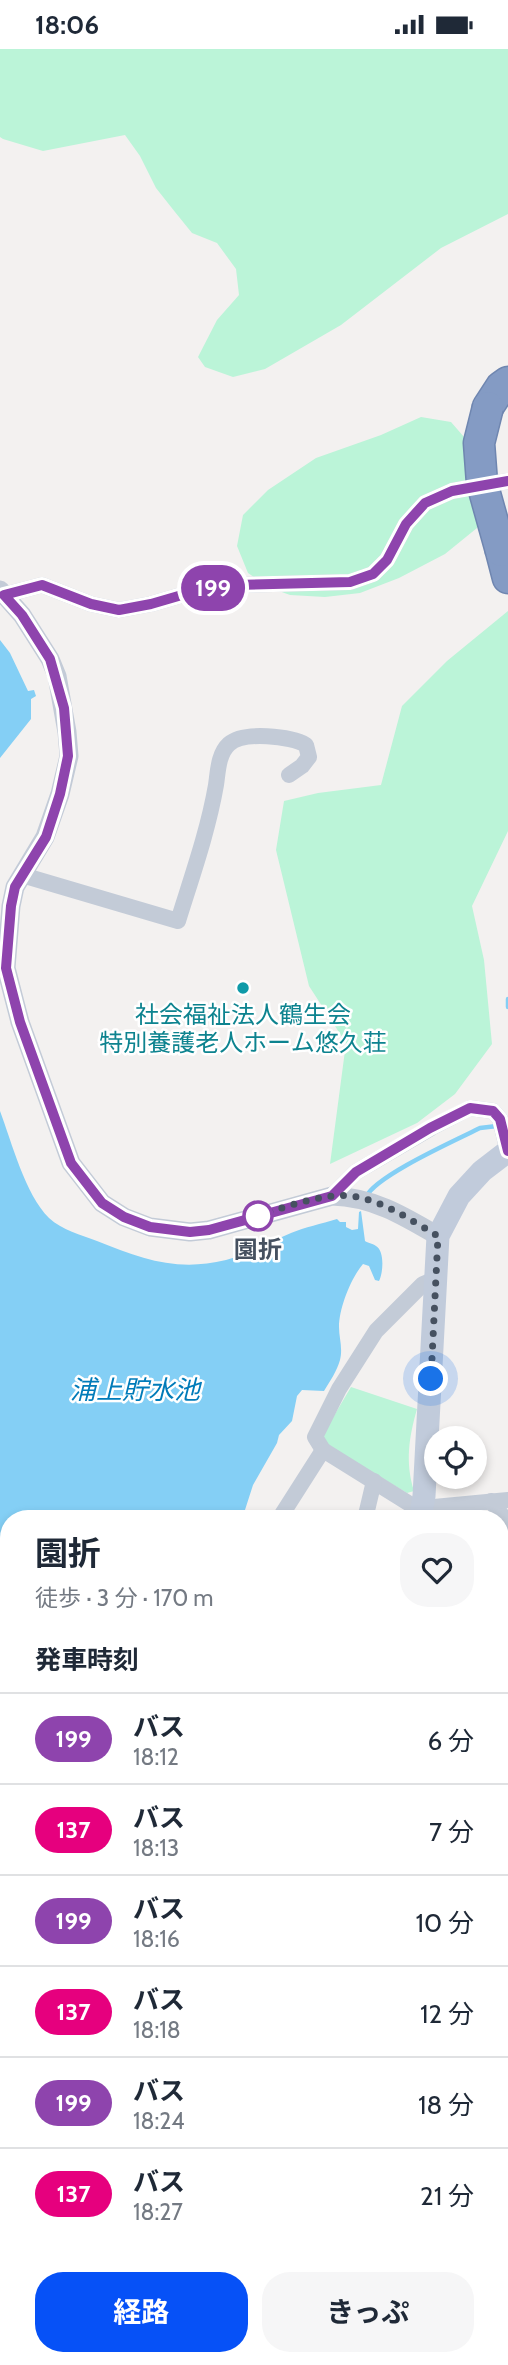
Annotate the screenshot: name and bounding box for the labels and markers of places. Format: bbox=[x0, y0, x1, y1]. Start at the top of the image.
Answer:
marker: 社会福祉法人鶴生会 特別養護老人ホーム悠久荘 bbox=[235, 980, 251, 996]
place label: 社会福祉法人鶴生会 特別養護老人ホーム悠久荘 bbox=[99, 1000, 387, 1057]
marker: 園折 bbox=[243, 1201, 273, 1231]
place label: 園折 bbox=[234, 1235, 282, 1264]

